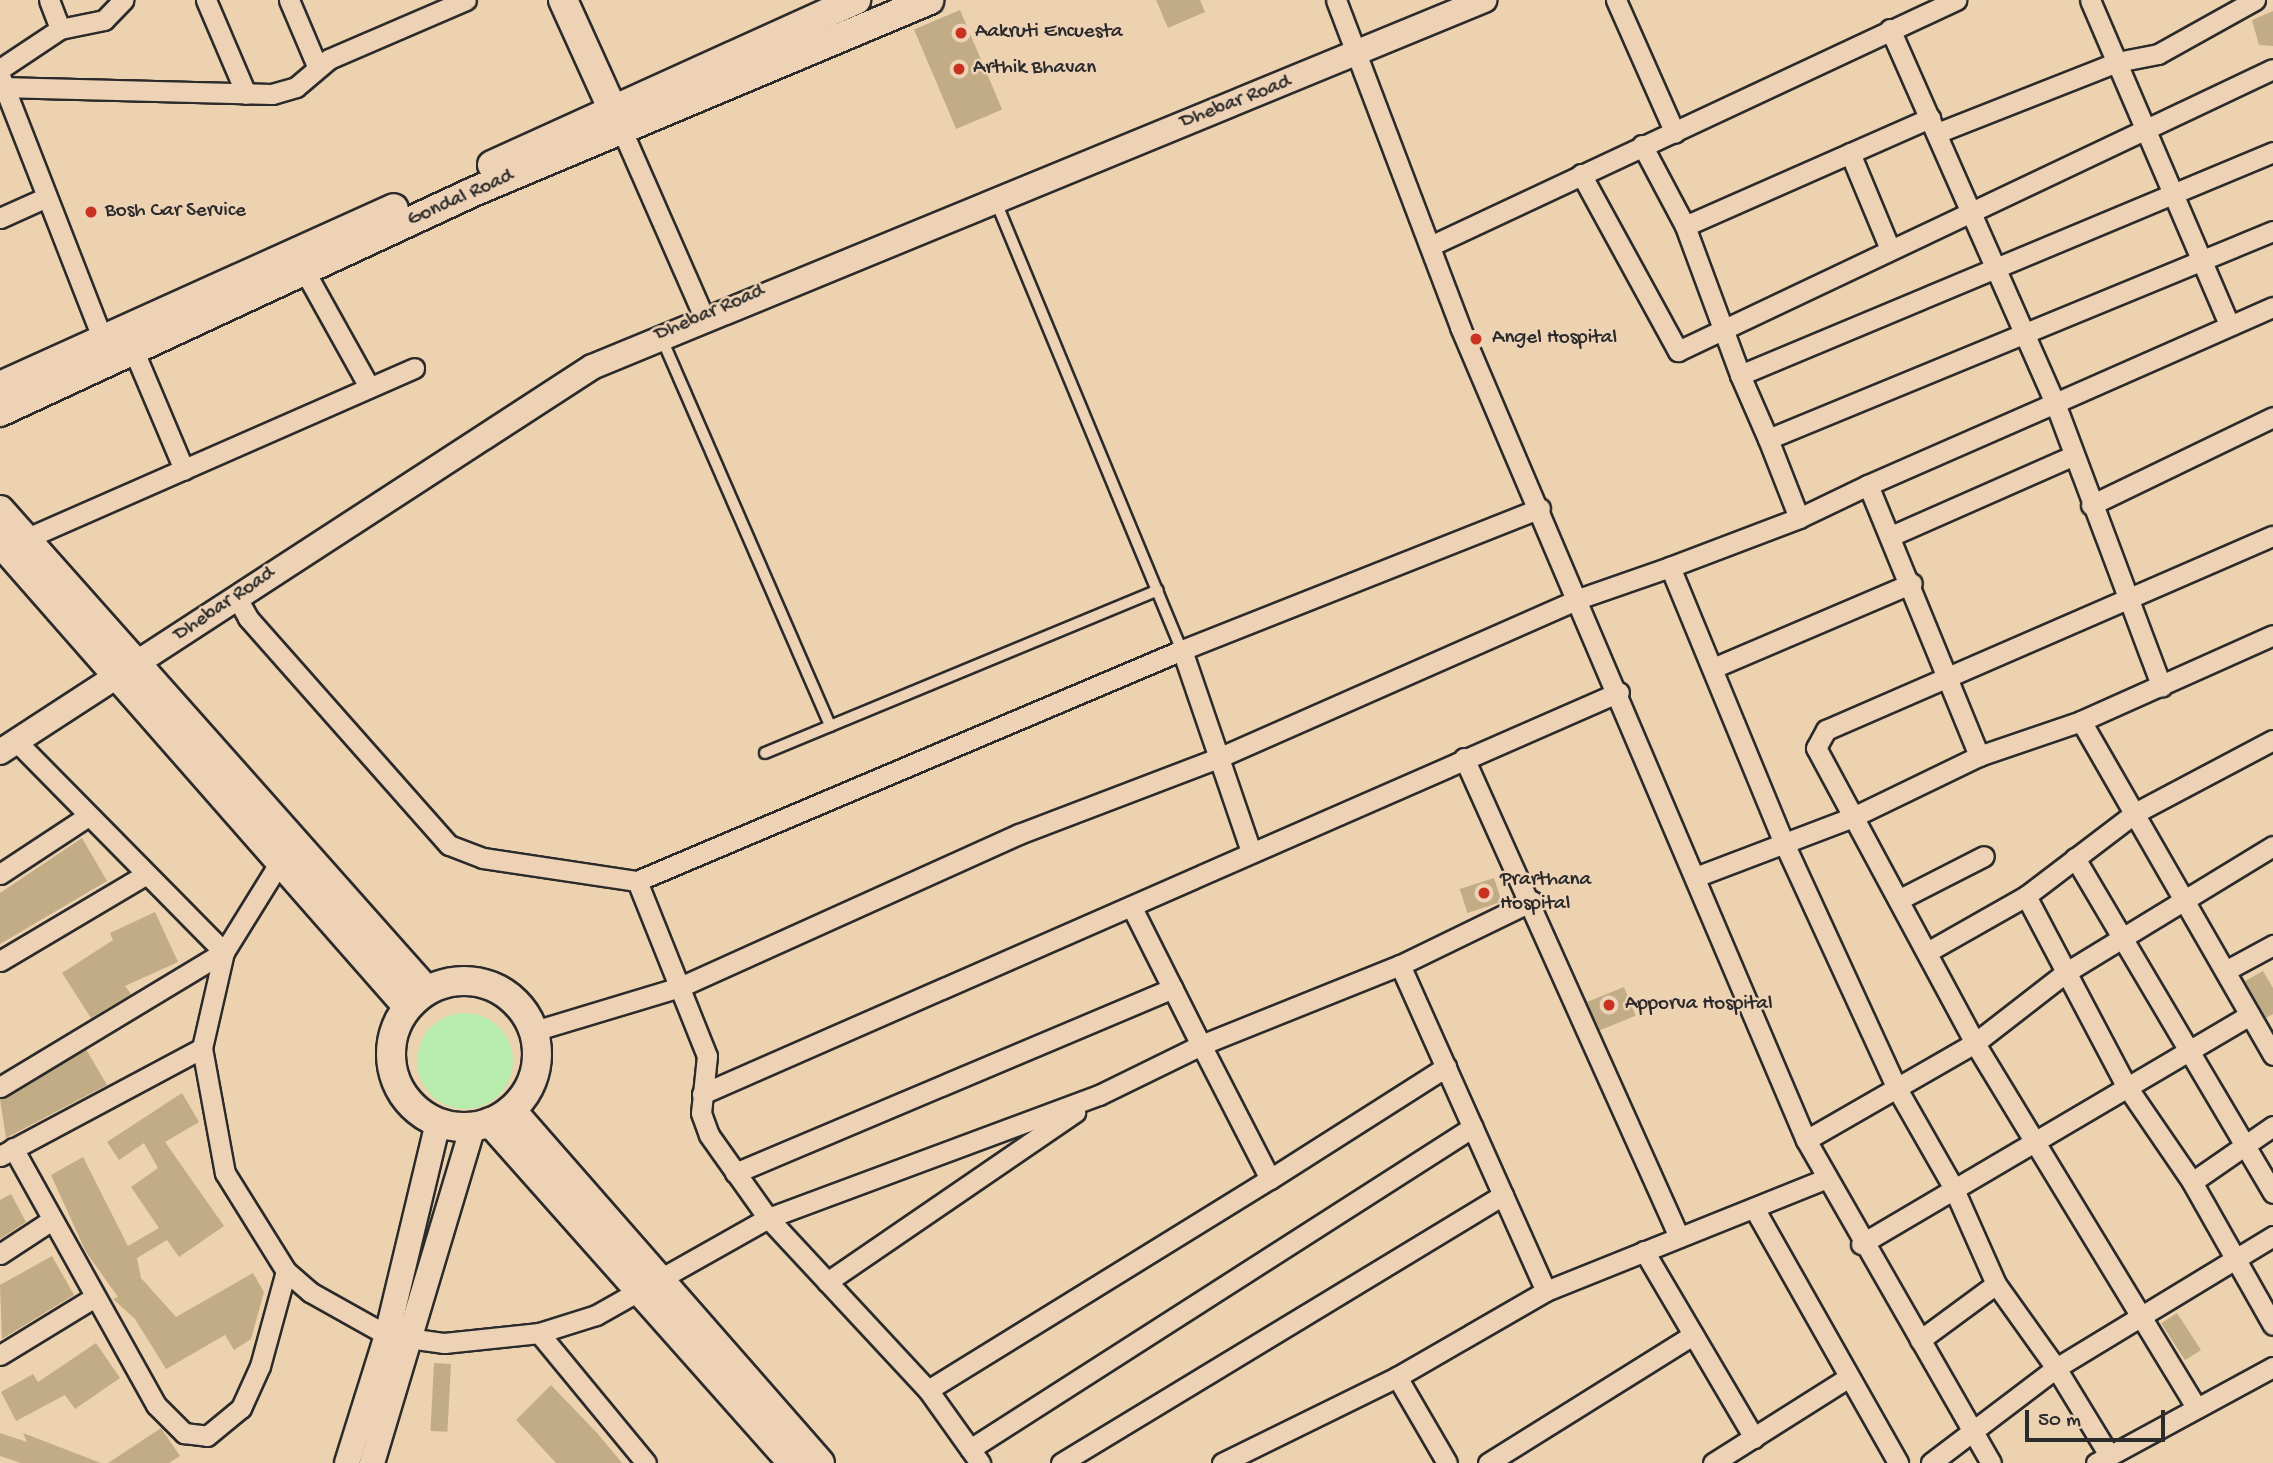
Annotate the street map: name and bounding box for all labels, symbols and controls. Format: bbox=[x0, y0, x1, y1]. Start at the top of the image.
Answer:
place label: Aakruti Encuesta bbox=[975, 20, 1123, 46]
marker: Aakruti Encuesta bbox=[953, 25, 969, 41]
place label: Arthik Bhavan bbox=[973, 56, 1096, 82]
marker: Arthik Bhavan bbox=[951, 61, 967, 77]
street label: Dhebar Road bbox=[1177, 70, 1295, 136]
street label: Gondal Road bbox=[404, 164, 518, 234]
place label: Bosh Car Service bbox=[105, 199, 246, 225]
marker: Bosh Car Service bbox=[83, 204, 99, 220]
street label: Dhebar Road bbox=[651, 280, 769, 348]
place label: Angel Hospital bbox=[1492, 326, 1617, 352]
marker: Angel Hospital bbox=[1466, 329, 1486, 349]
street label: Dhebar Road bbox=[170, 562, 280, 648]
place label: Prarthana Hospital bbox=[1500, 868, 1591, 918]
marker: Prarthana Hospital bbox=[1474, 883, 1494, 903]
place label: Apporva Hospital bbox=[1625, 992, 1773, 1018]
marker: Apporva Hospital bbox=[1599, 995, 1619, 1015]
scale bar bbox=[2028, 1396, 2168, 1440]
text: 50 m bbox=[2038, 1409, 2081, 1434]

